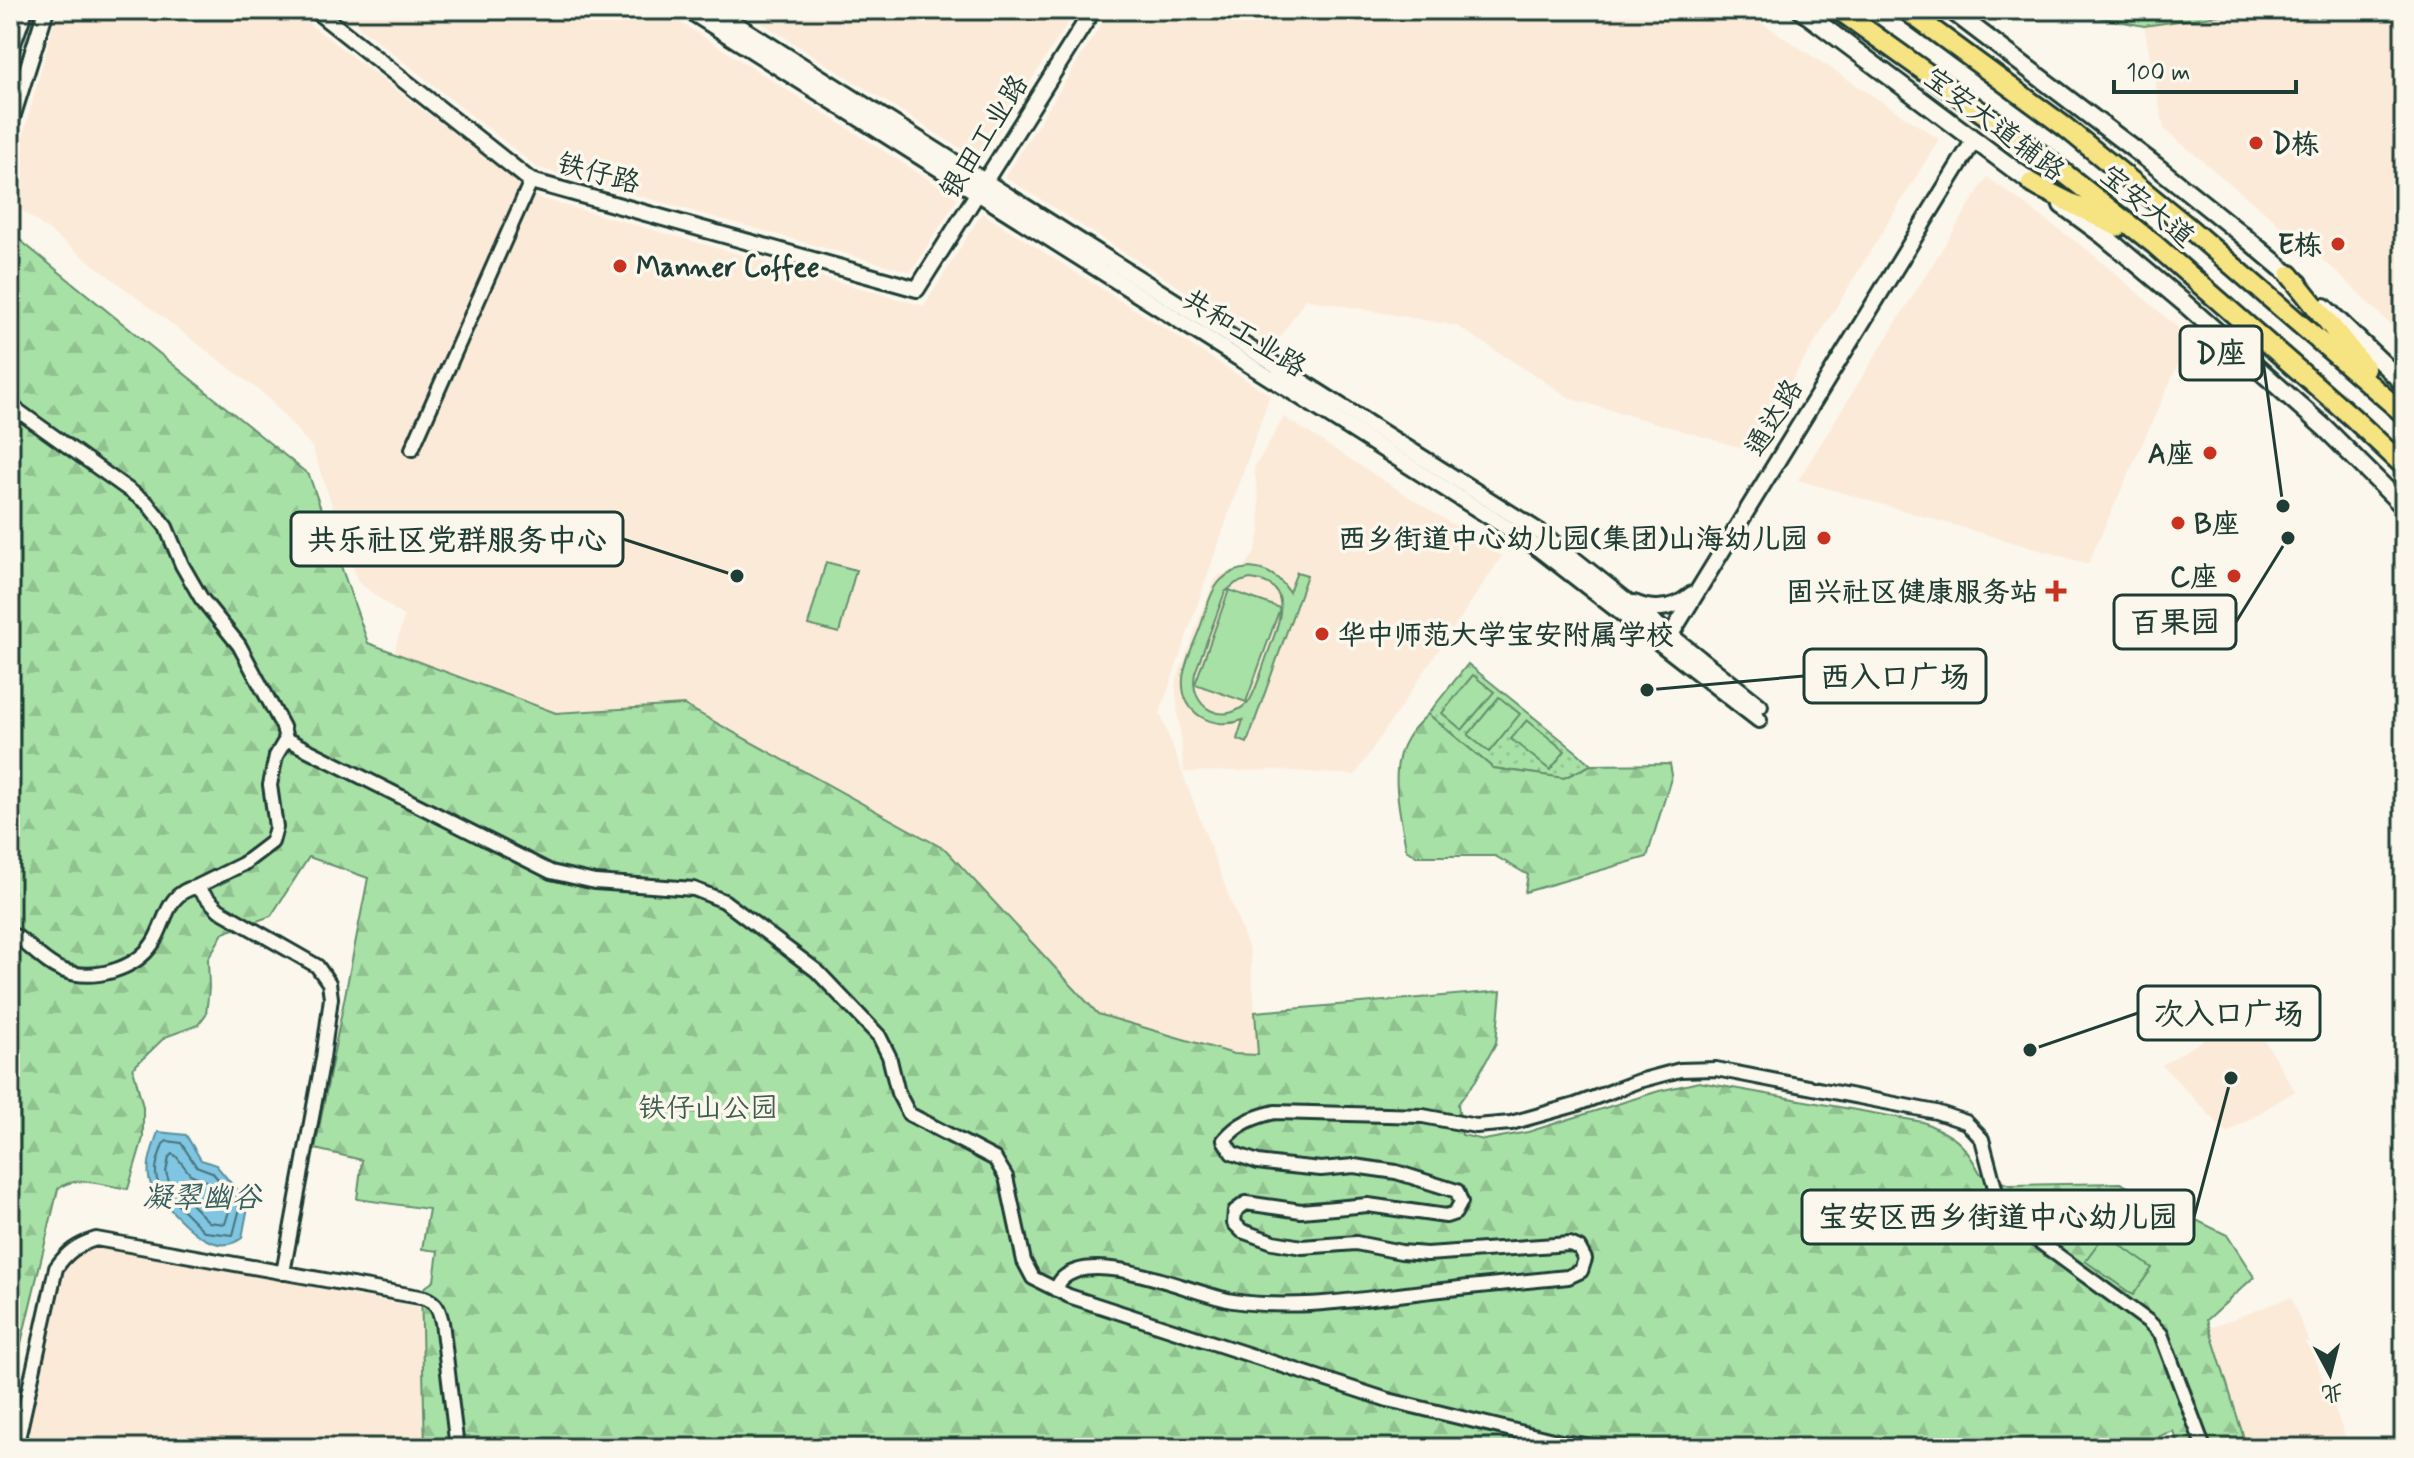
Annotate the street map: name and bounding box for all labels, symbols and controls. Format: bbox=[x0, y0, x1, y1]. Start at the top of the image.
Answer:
scale bar bbox=[2114, 44, 2296, 94]
text: 100 m bbox=[2126, 58, 2190, 89]
street label: 宝安大道辅路 bbox=[1915, 60, 2072, 190]
street label: 银田工业路 bbox=[932, 68, 1038, 206]
place label: D栋 bbox=[2272, 127, 2319, 164]
marker: D栋 bbox=[2247, 134, 2265, 152]
street label: 铁仔路 bbox=[553, 146, 644, 203]
street label: 宝安大道 bbox=[2091, 157, 2202, 257]
place label: E栋 bbox=[2278, 228, 2322, 265]
marker: E栋 bbox=[2329, 235, 2347, 253]
place label: Manner Coffee bbox=[636, 250, 820, 287]
marker: Manner Coffee bbox=[611, 257, 629, 275]
street label: 共和工业路 bbox=[1175, 281, 1313, 387]
callout: D座 bbox=[2180, 326, 2262, 380]
text: D座 bbox=[2196, 335, 2246, 374]
street label: 通达路 bbox=[1738, 373, 1813, 464]
place label: A座 bbox=[2148, 437, 2194, 474]
marker: A座 bbox=[2201, 444, 2219, 462]
place label: B座 bbox=[2194, 507, 2240, 544]
callout: 共乐社区党群服务中心 bbox=[291, 512, 623, 566]
marker: B座 bbox=[2169, 514, 2187, 532]
text: 共乐社区党群服务中心 bbox=[307, 522, 607, 561]
place label: 西乡街道中心幼儿园(集团)山海幼儿园 bbox=[1338, 522, 1808, 559]
marker: 西乡街道中心幼儿园(集团)山海幼儿园 bbox=[1815, 529, 1833, 547]
place label: C座 bbox=[2170, 560, 2218, 597]
marker: C座 bbox=[2225, 567, 2243, 585]
place label: 固兴社区健康服务站 bbox=[1786, 575, 2038, 612]
marker: 固兴社区健康服务站 bbox=[2045, 580, 2067, 602]
callout: 百果园 bbox=[2114, 595, 2236, 649]
text: 百果园 bbox=[2130, 604, 2220, 643]
place label: 华中师范大学宝安附属学校 bbox=[1338, 618, 1674, 655]
marker: 华中师范大学宝安附属学校 bbox=[1313, 625, 1331, 643]
callout: 西入口广场 bbox=[1804, 649, 1986, 703]
text: 西入口广场 bbox=[1820, 659, 1970, 698]
callout: 次入口广场 bbox=[2138, 986, 2320, 1040]
text: 次入口广场 bbox=[2154, 996, 2304, 1035]
park label: 铁仔山公园 bbox=[638, 1091, 778, 1128]
water label: 凝翠幽谷 bbox=[142, 1179, 263, 1218]
callout: 宝安区西乡街道中心幼儿园 bbox=[1802, 1190, 2194, 1244]
text: 宝安区西乡街道中心幼儿园 bbox=[1818, 1199, 2178, 1238]
north arrow bbox=[2290, 1334, 2370, 1414]
text: 北 bbox=[2320, 1377, 2345, 1407]

